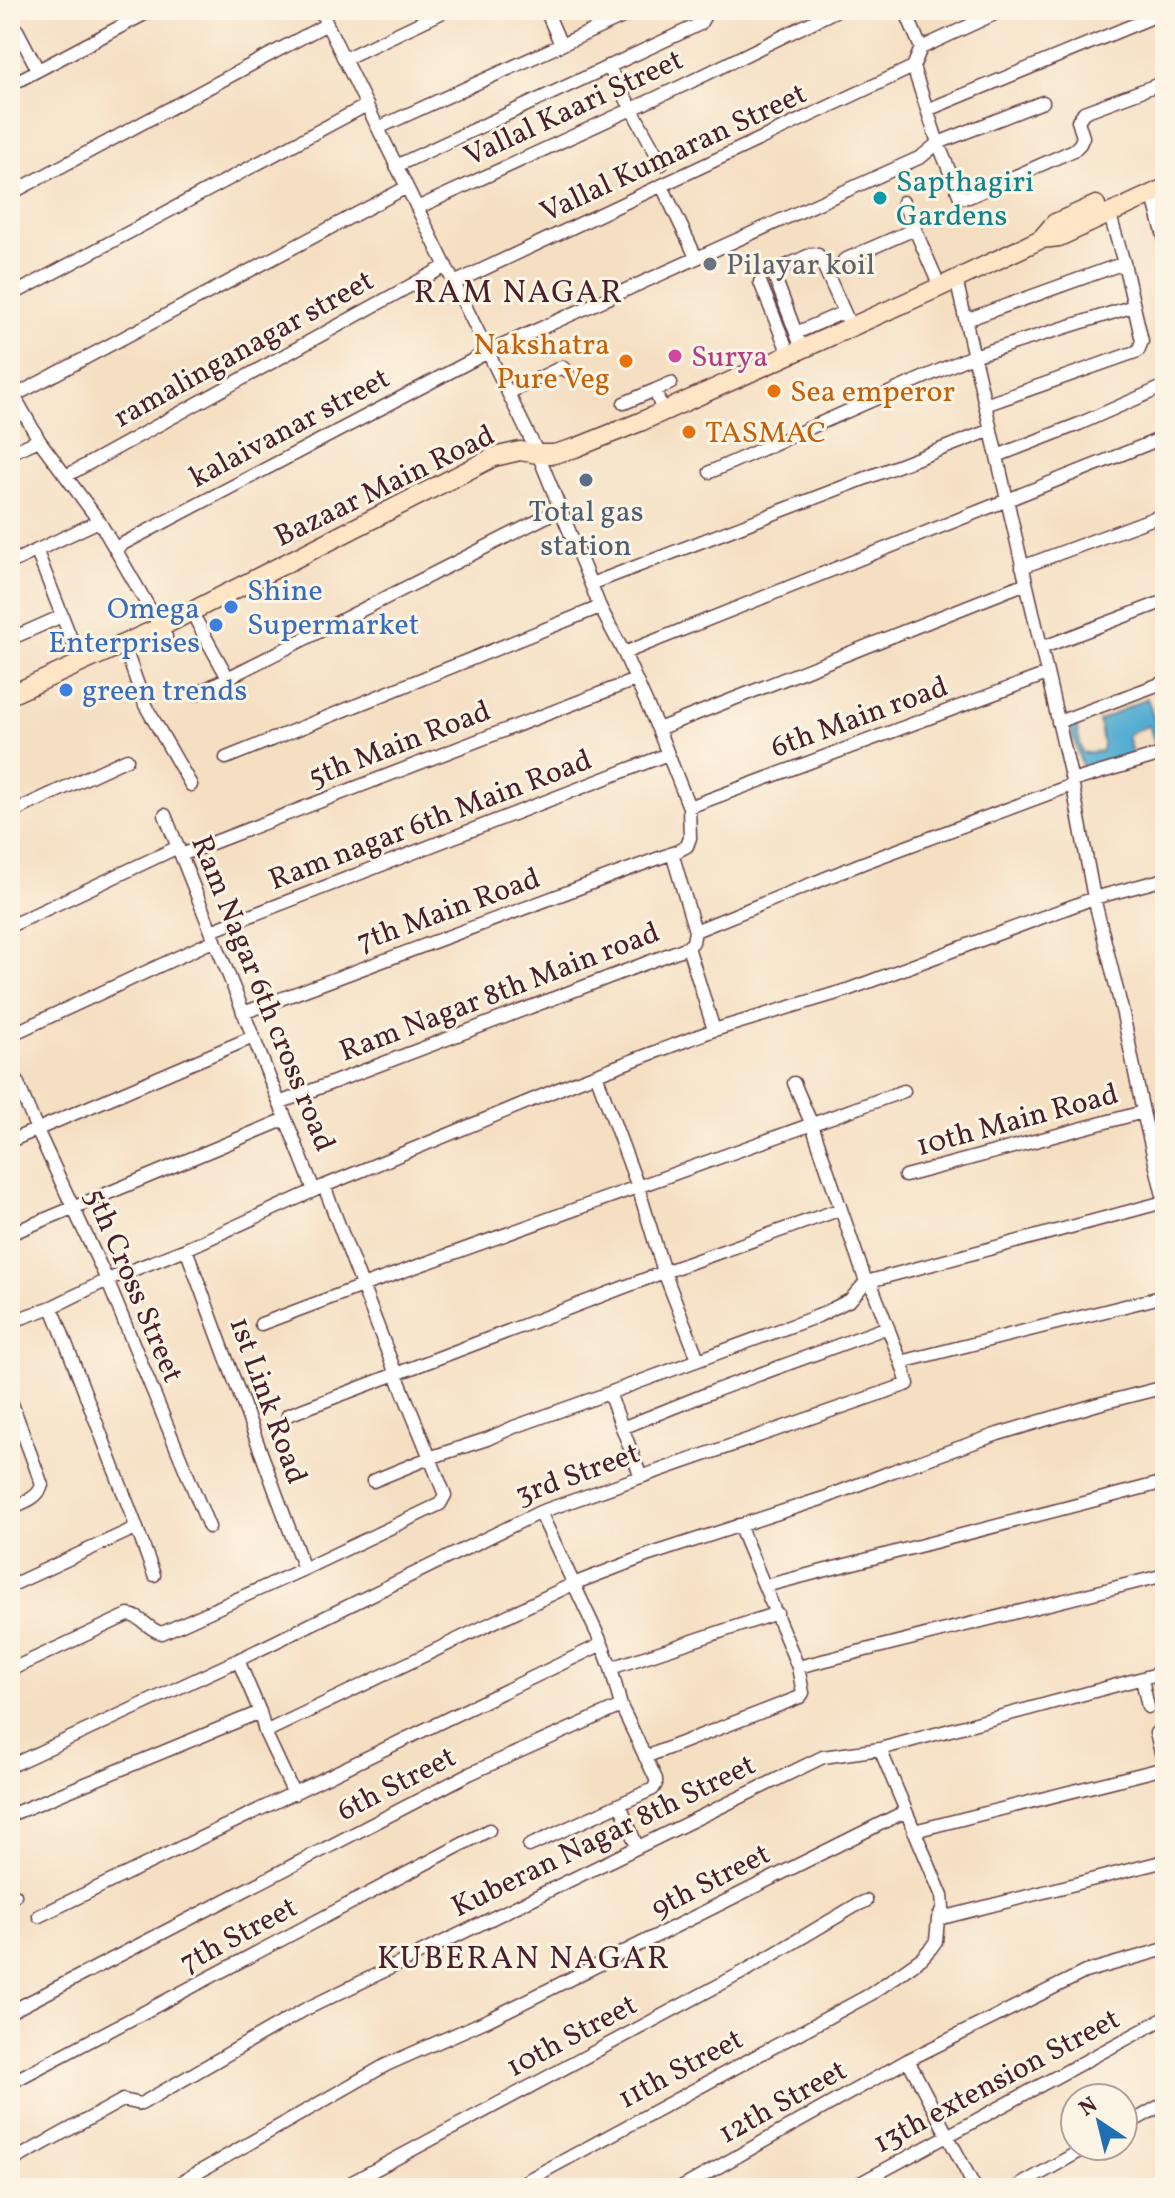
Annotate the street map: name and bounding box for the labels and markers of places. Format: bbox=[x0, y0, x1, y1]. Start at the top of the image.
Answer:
place label: Sapthagiri Gardens bbox=[896, 162, 1034, 238]
marker: Sapthagiri Gardens bbox=[871, 189, 889, 207]
place label: Pilayar koil bbox=[726, 245, 875, 287]
marker: Pilayar koil bbox=[701, 255, 719, 273]
place label: Nakshatra Pure Veg bbox=[473, 325, 610, 401]
place label: Surya bbox=[691, 337, 768, 379]
marker: Surya bbox=[666, 347, 684, 365]
marker: Nakshatra Pure Veg bbox=[617, 352, 635, 370]
place label: Sea emperor bbox=[790, 372, 955, 414]
marker: Sea emperor bbox=[765, 382, 783, 400]
place label: TASMAC bbox=[705, 413, 826, 455]
marker: TASMAC bbox=[680, 423, 698, 441]
marker: Total gas station bbox=[577, 471, 595, 489]
place label: Total gas station bbox=[529, 492, 643, 568]
place label: Shine Supermarket bbox=[247, 571, 419, 647]
place label: Omega Enterprises bbox=[48, 589, 200, 665]
marker: Shine Supermarket bbox=[222, 598, 240, 616]
marker: Omega Enterprises bbox=[207, 616, 225, 634]
place label: green trends bbox=[82, 671, 247, 713]
marker: green trends bbox=[57, 681, 75, 699]

